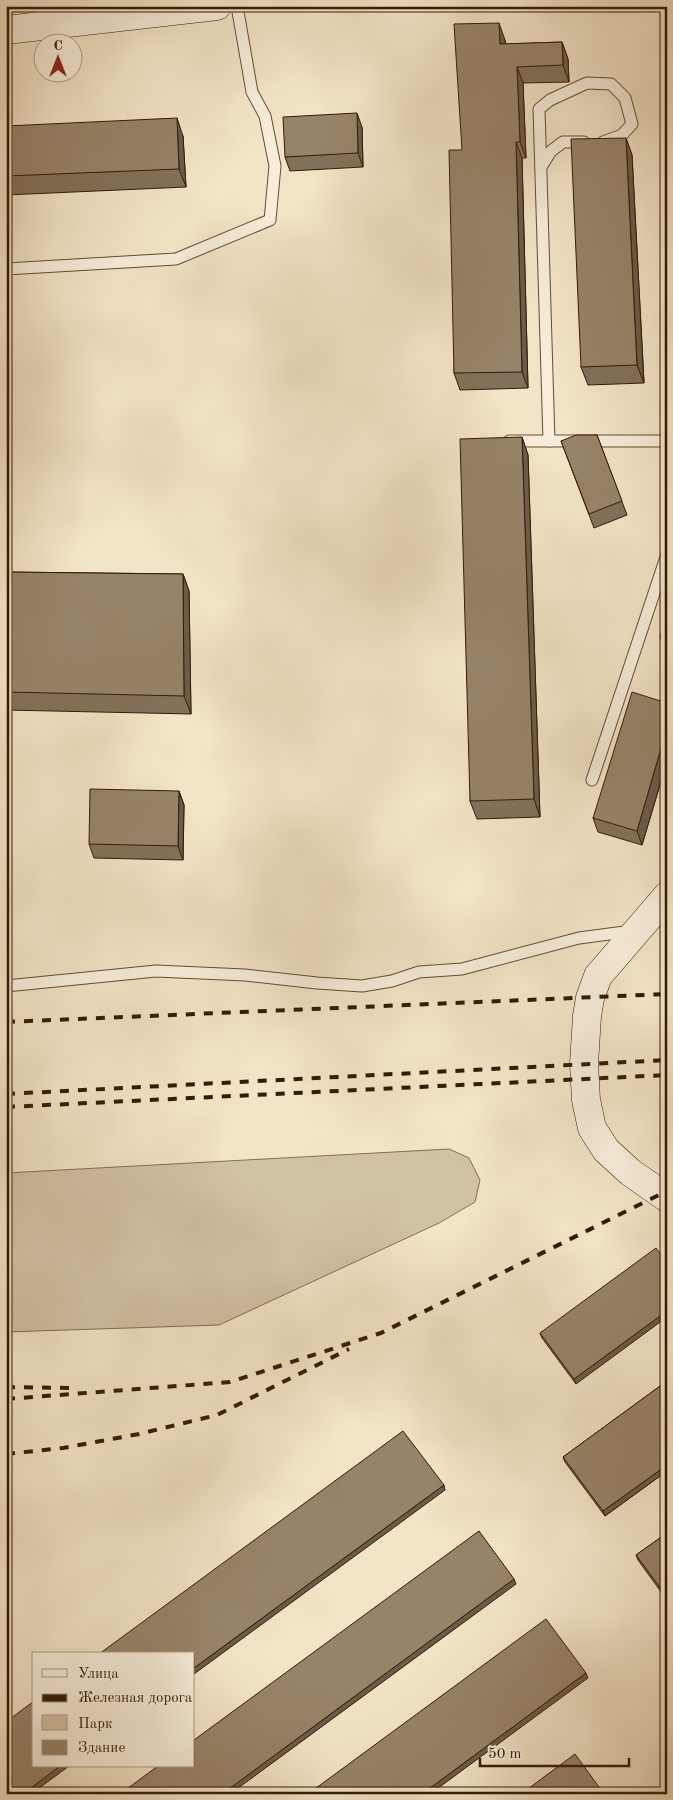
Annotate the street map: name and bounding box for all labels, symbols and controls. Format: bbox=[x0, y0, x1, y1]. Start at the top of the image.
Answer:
north arrow bbox=[32, 32, 82, 82]
text: С bbox=[53, 39, 63, 53]
legend bbox=[32, 1652, 195, 1768]
text: Улица bbox=[78, 1667, 119, 1682]
text: Железная дорога bbox=[78, 1691, 193, 1706]
text: Парк bbox=[78, 1717, 113, 1732]
scale bar bbox=[480, 1735, 629, 1767]
text: Здание bbox=[78, 1741, 125, 1756]
text: 50 m bbox=[488, 1747, 522, 1762]

